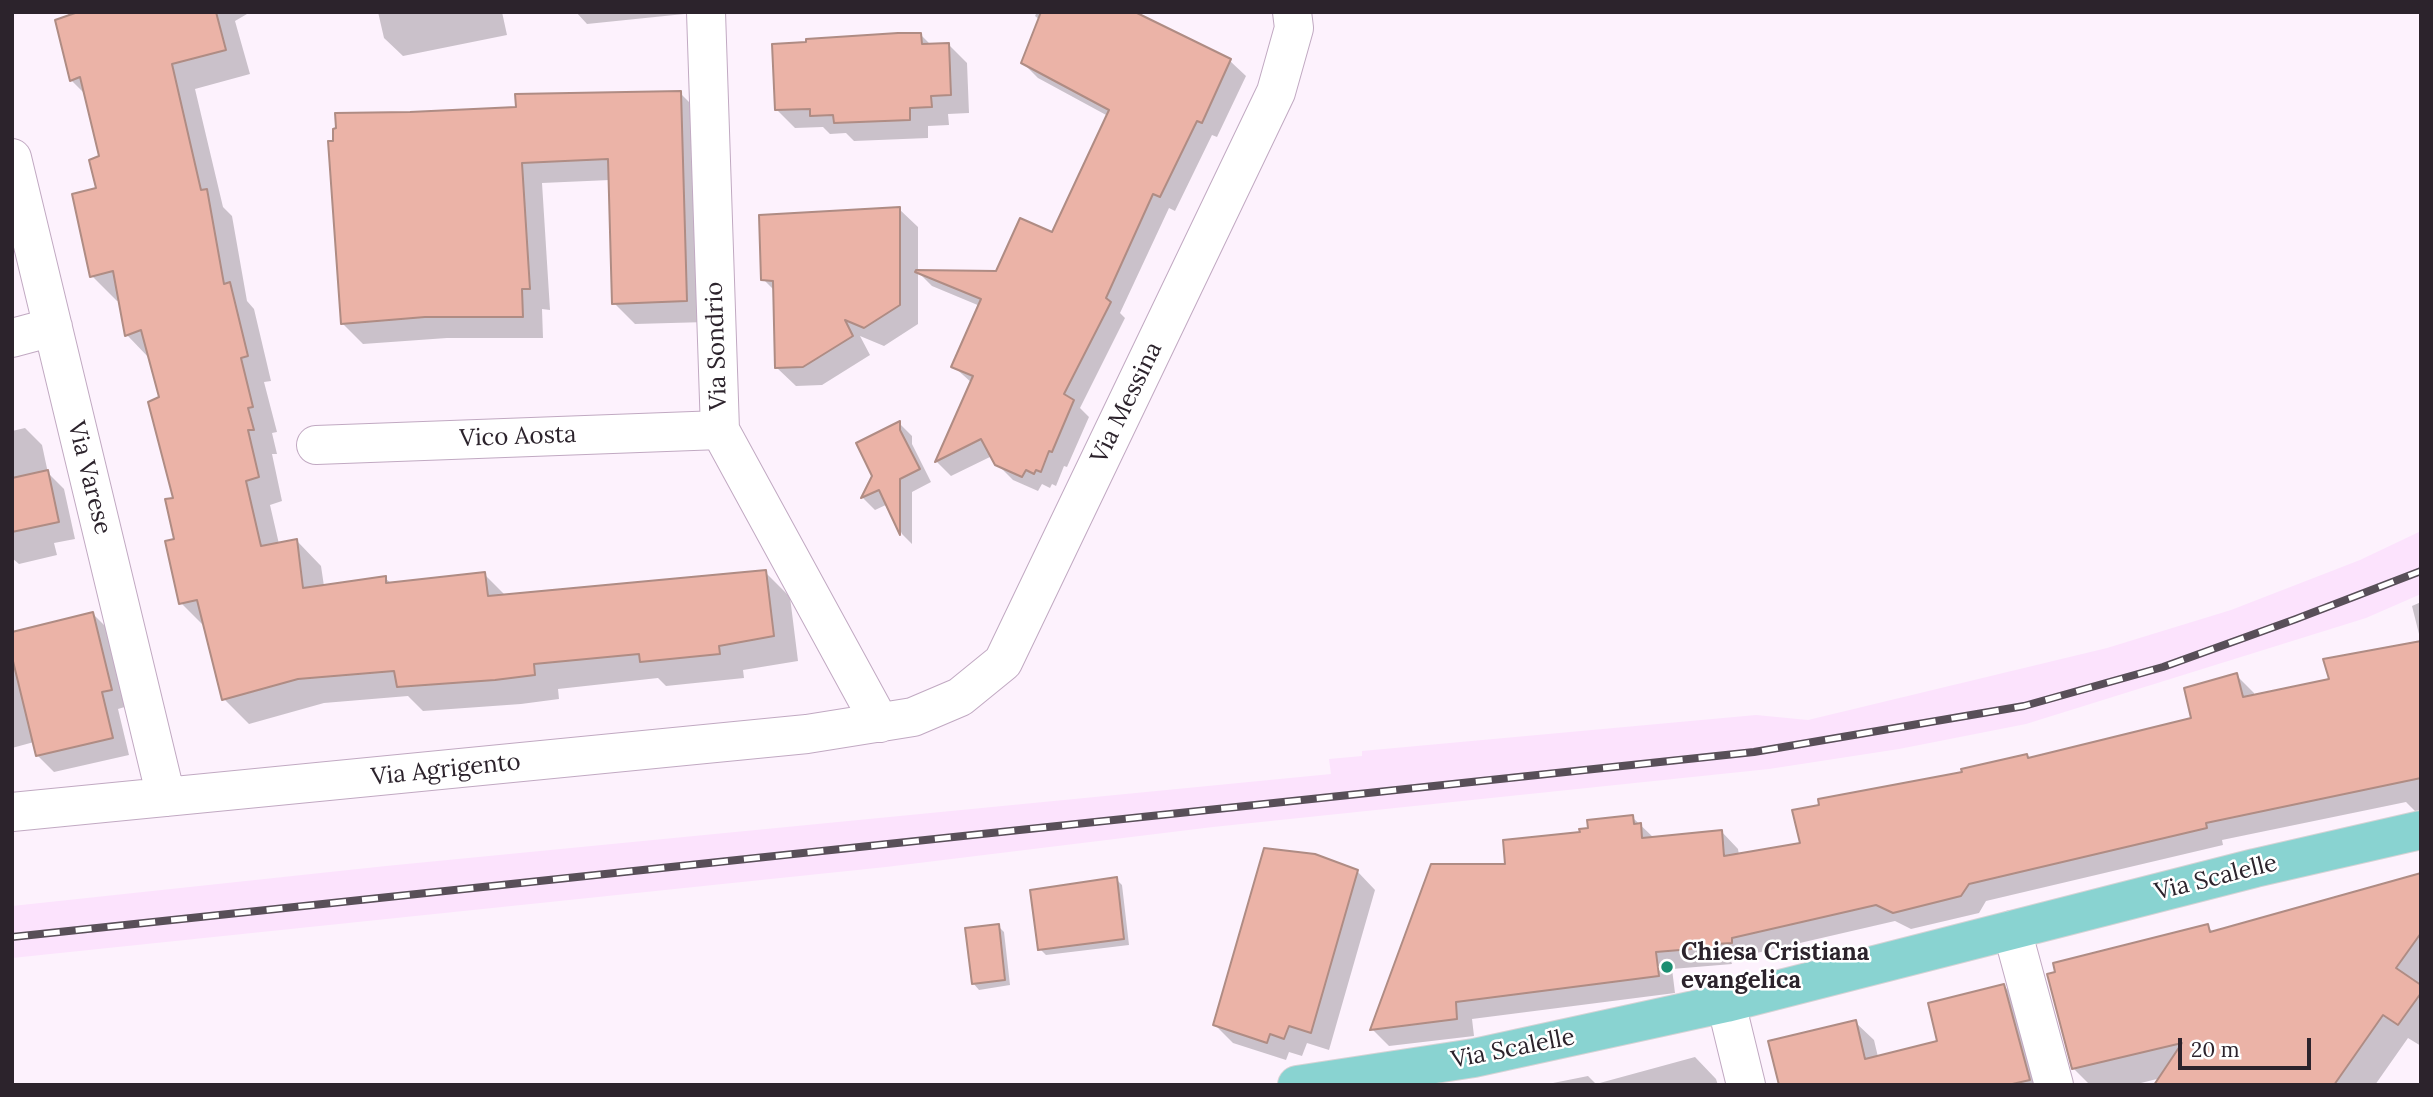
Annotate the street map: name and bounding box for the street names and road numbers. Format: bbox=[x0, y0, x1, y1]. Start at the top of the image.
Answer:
street label: Via Sondrio bbox=[700, 281, 734, 411]
street label: Via Messina bbox=[1085, 338, 1169, 468]
street label: Via Varese bbox=[61, 418, 117, 538]
street label: Vico Aosta bbox=[459, 421, 577, 453]
street label: Via Agrigento bbox=[370, 748, 522, 792]
street label: Via Scalelle bbox=[2152, 849, 2280, 907]
street label: Via Scalelle bbox=[1449, 1023, 1577, 1075]

